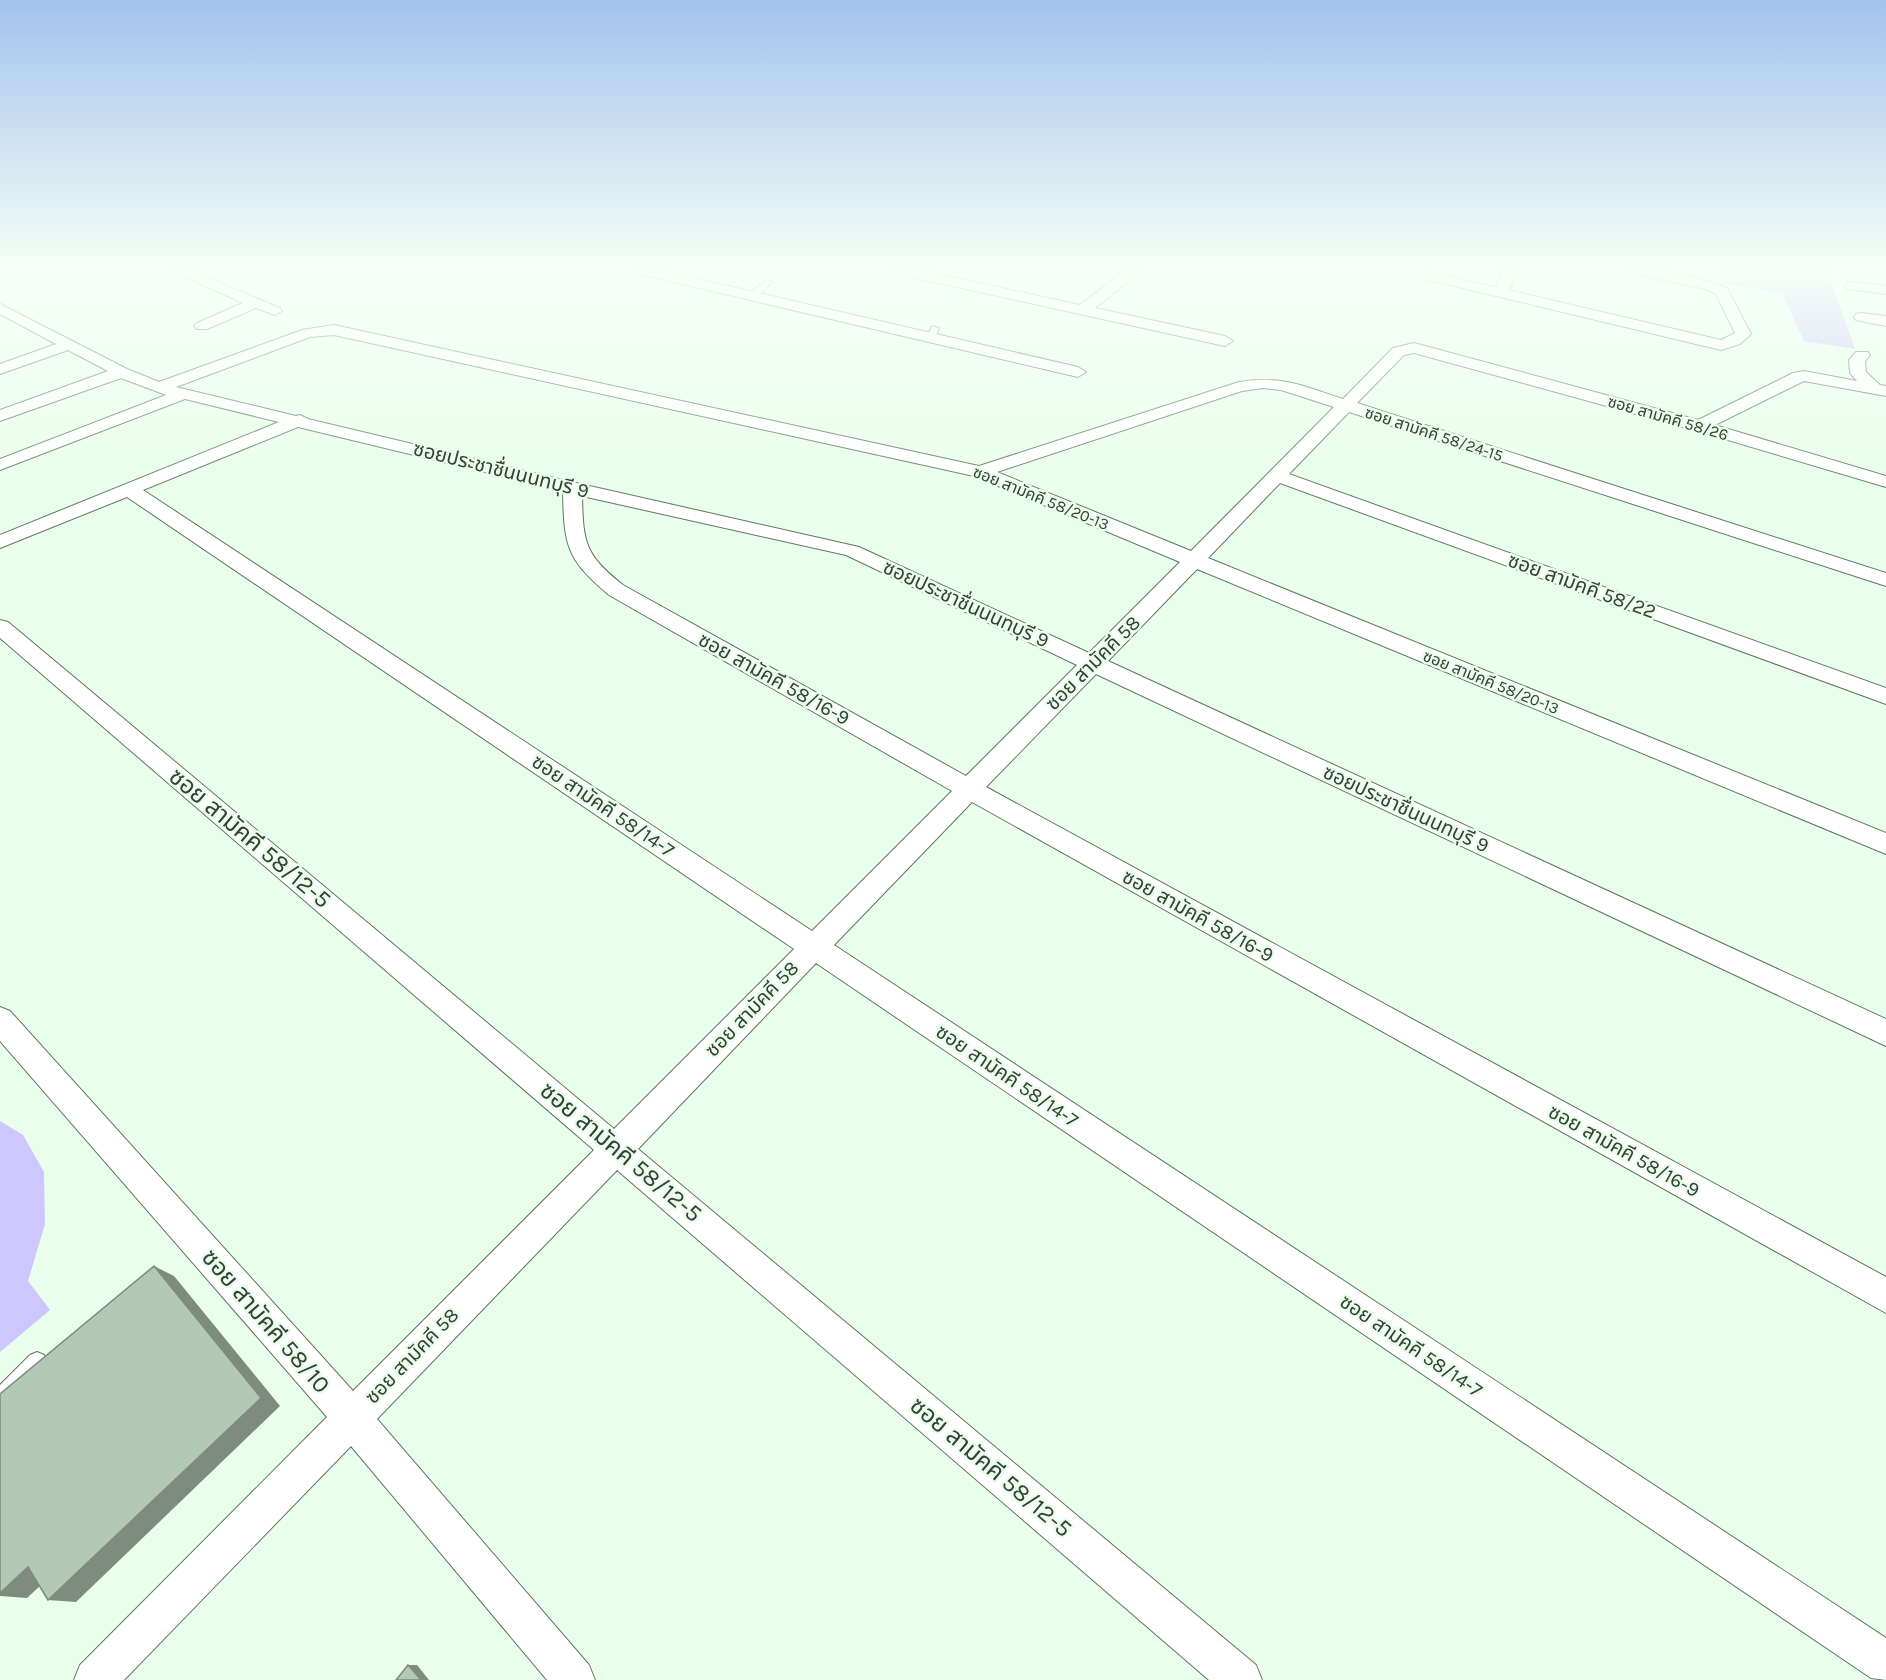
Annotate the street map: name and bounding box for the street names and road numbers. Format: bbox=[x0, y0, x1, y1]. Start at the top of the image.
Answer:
street label: ซอย สามัคคี 58/26 bbox=[1606, 392, 1730, 444]
street label: ซอย สามัคคี 58/24-15 bbox=[1363, 403, 1505, 465]
street label: ซอยประชาชื่นนนทบุรี 9 bbox=[411, 434, 592, 503]
street label: ซอย สามัคคี 58/20-13 bbox=[970, 462, 1112, 534]
street label: ซอย สามัคคี 58/22 bbox=[1505, 549, 1659, 623]
street label: ซอยประชาชื่นนนทบุรี 9 bbox=[879, 553, 1054, 653]
street label: ซอย สามัคคี 58 bbox=[1041, 611, 1145, 715]
street label: ซอย สามัคคี 58/16-9 bbox=[694, 628, 854, 730]
street label: ซอย สามัคคี 58/20-13 bbox=[1420, 646, 1562, 718]
street label: ซอย สามัคคี 58/14-7 bbox=[527, 750, 679, 862]
street label: ซอยประชาชื่นนนทบุรี 9 bbox=[1319, 758, 1494, 858]
street label: ซอย สามัคคี 58/12-5 bbox=[163, 762, 337, 914]
street label: ซอย สามัคคี 58/16-9 bbox=[1118, 865, 1278, 967]
street label: ซอย สามัคคี 58 bbox=[701, 956, 803, 1062]
street label: ซอย สามัคคี 58/14-7 bbox=[931, 1020, 1083, 1132]
street label: ซอย สามัคคี 58/12-5 bbox=[534, 1076, 708, 1228]
street label: ซอย สามัคคี 58/16-9 bbox=[1544, 1100, 1704, 1202]
street label: ซอย สามัคคี 58/10 bbox=[196, 1243, 336, 1399]
street label: ซอย สามัคคี 58/14-7 bbox=[1335, 1290, 1487, 1402]
street label: ซอย สามัคคี 58 bbox=[361, 1303, 463, 1409]
street label: ซอย สามัคคี 58/12-5 bbox=[904, 1391, 1078, 1543]

